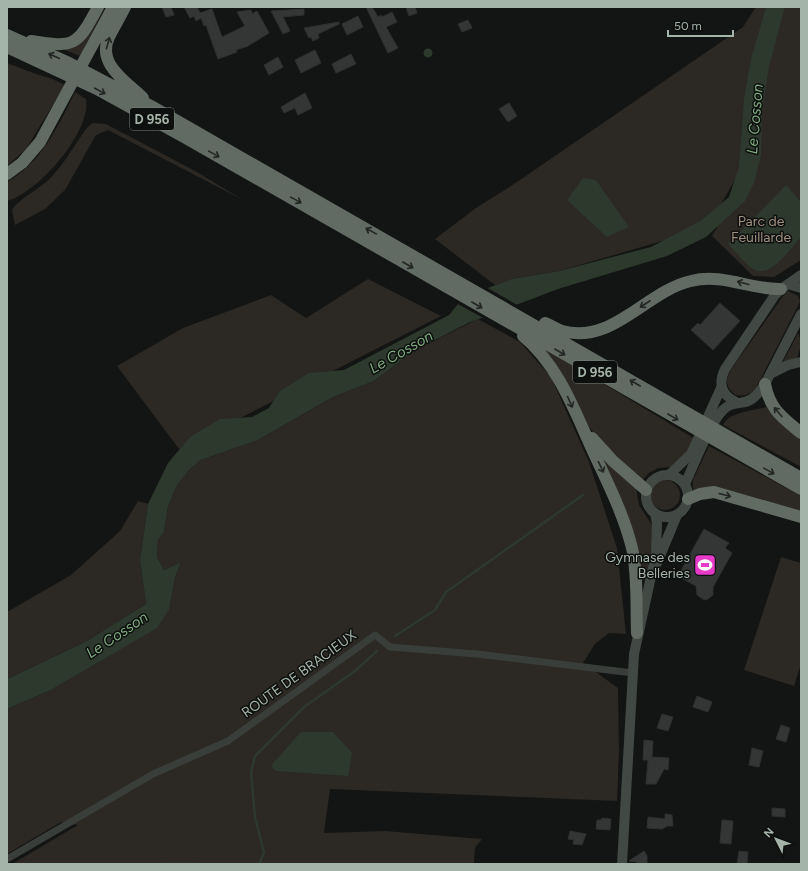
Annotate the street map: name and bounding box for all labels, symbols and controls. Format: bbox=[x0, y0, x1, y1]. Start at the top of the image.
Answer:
scale bar bbox=[668, 12, 733, 38]
text: 50 m bbox=[674, 19, 702, 33]
one-way arrow bbox=[104, 37, 112, 50]
one-way arrow bbox=[48, 52, 60, 59]
water label: Le Cosson bbox=[743, 83, 767, 155]
one-way arrow bbox=[94, 88, 106, 95]
road number: D 956 bbox=[130, 108, 174, 130]
one-way arrow bbox=[207, 150, 219, 158]
one-way arrow bbox=[290, 197, 302, 205]
park label: Parc de Feuillarde bbox=[731, 213, 791, 246]
one-way arrow bbox=[365, 227, 377, 235]
one-way arrow bbox=[402, 262, 414, 270]
one-way arrow bbox=[737, 279, 750, 286]
one-way arrow bbox=[640, 300, 651, 308]
one-way arrow bbox=[471, 301, 483, 309]
water label: Le Cosson bbox=[366, 327, 436, 377]
one-way arrow bbox=[554, 349, 566, 357]
road number: D 956 bbox=[573, 361, 617, 383]
one-way arrow bbox=[629, 379, 641, 387]
one-way arrow bbox=[567, 395, 574, 407]
one-way arrow bbox=[773, 407, 782, 417]
one-way arrow bbox=[666, 413, 678, 421]
one-way arrow bbox=[598, 461, 605, 473]
one-way arrow bbox=[763, 468, 775, 476]
one-way arrow bbox=[718, 492, 731, 499]
place label: Gymnase des Belleries bbox=[605, 549, 690, 582]
sports icon: Gymnase des Belleries bbox=[692, 552, 718, 578]
water label: Le Cosson bbox=[83, 608, 151, 662]
street label: ROUTE DE BRACIEUX bbox=[238, 626, 360, 721]
north arrow bbox=[756, 819, 796, 859]
text: N bbox=[761, 825, 777, 840]

